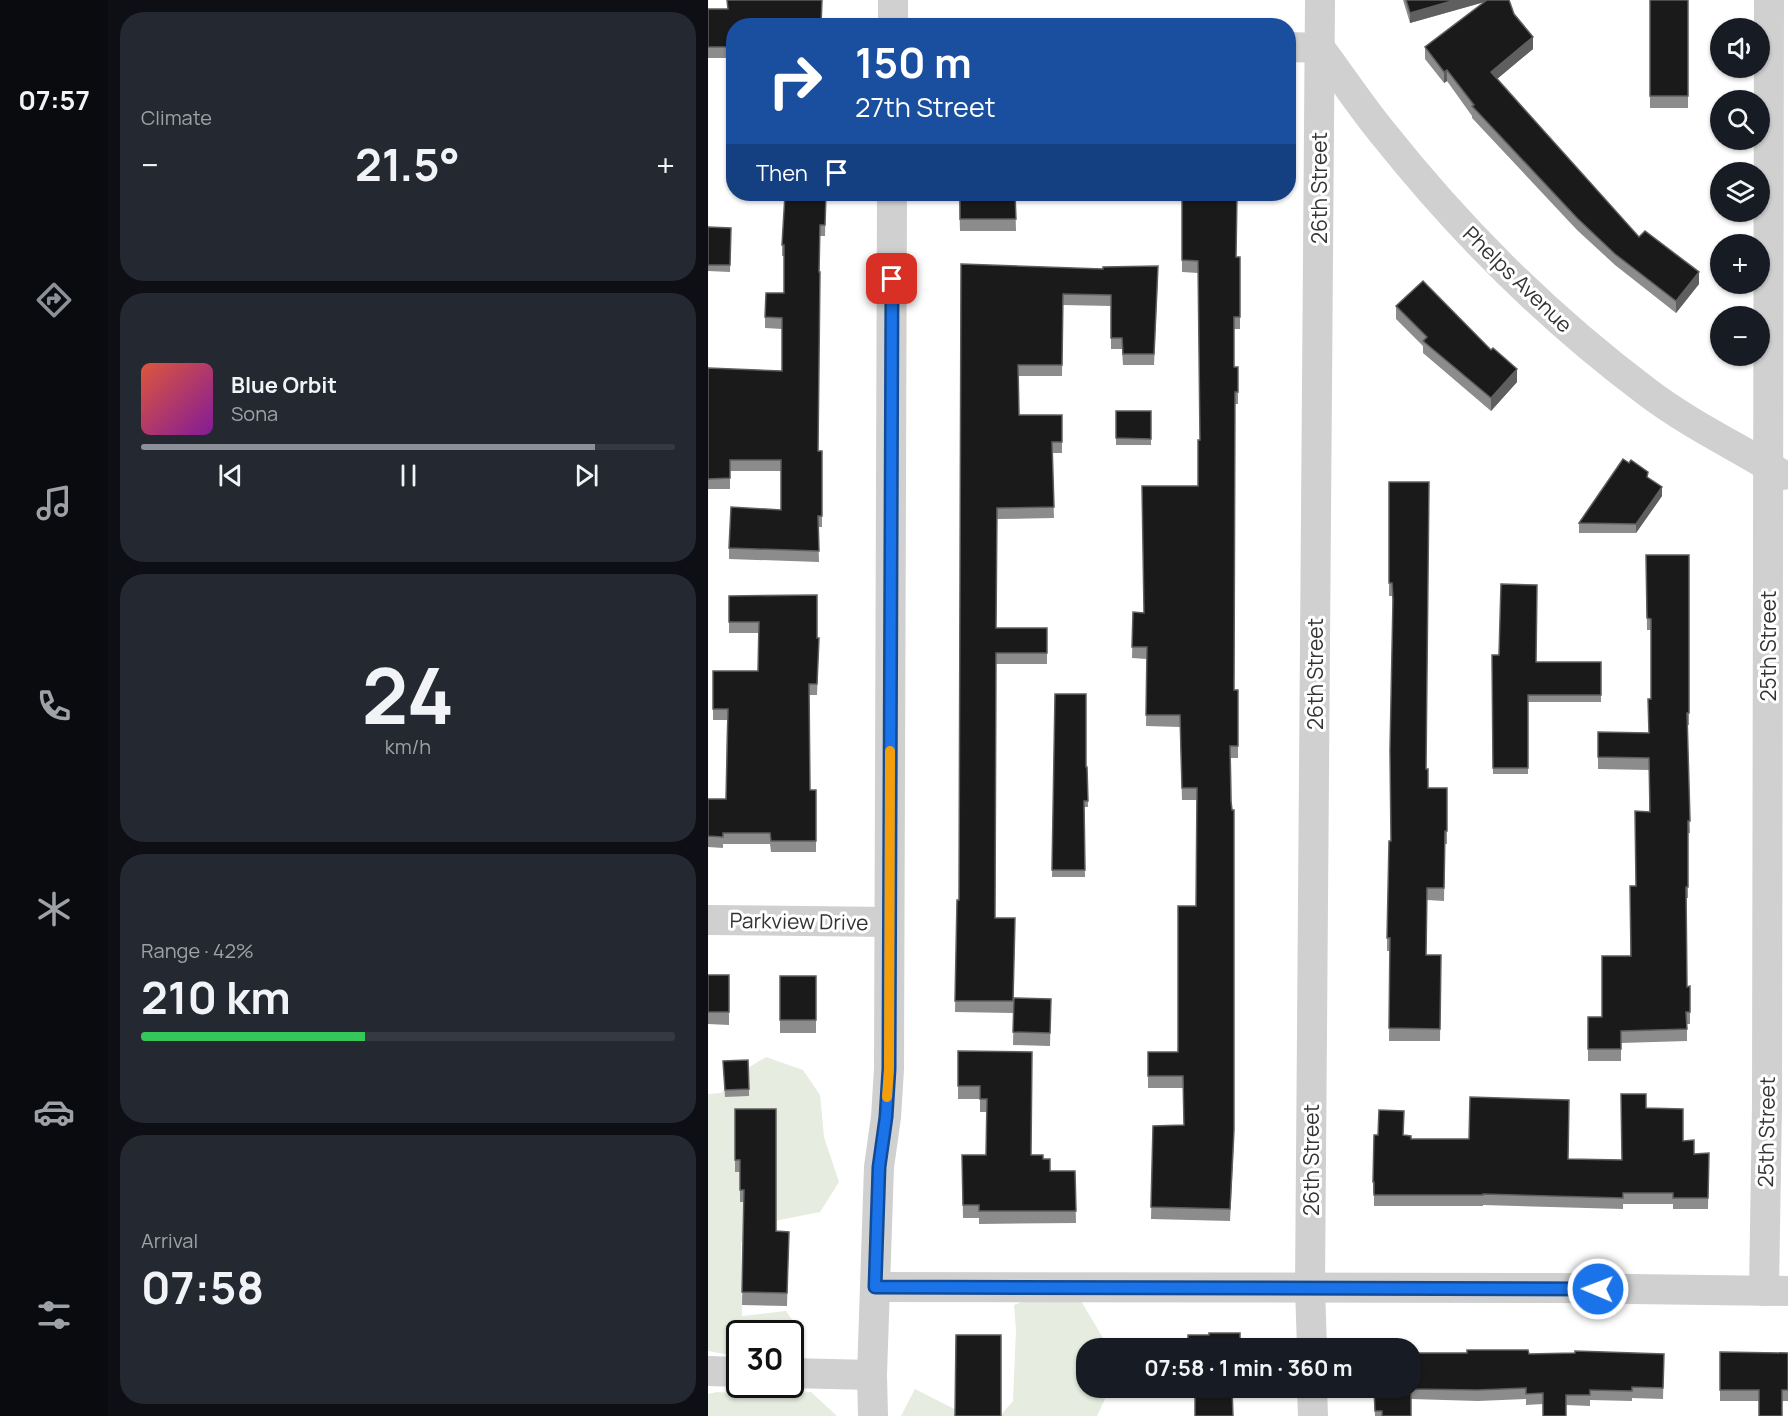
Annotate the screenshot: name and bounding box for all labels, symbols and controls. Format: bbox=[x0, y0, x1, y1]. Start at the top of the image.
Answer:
map controls bbox=[1710, 18, 1770, 366]
button: sound bbox=[1710, 18, 1770, 78]
text: 150 m bbox=[855, 33, 972, 91]
icon: right bbox=[756, 42, 834, 120]
text: 07:57 bbox=[18, 81, 90, 118]
text: 27th Street bbox=[855, 88, 996, 125]
button: search bbox=[1710, 90, 1770, 150]
text: Climate bbox=[141, 104, 212, 131]
street label: 26th Street bbox=[1305, 132, 1333, 244]
text: 21.5° bbox=[355, 133, 460, 195]
text: − bbox=[141, 142, 159, 187]
text: + bbox=[656, 142, 675, 187]
icon: arrive bbox=[820, 156, 853, 189]
text: Then bbox=[756, 158, 808, 188]
button: layers bbox=[1710, 162, 1770, 222]
street label: Phelps Avenue bbox=[1457, 220, 1579, 338]
button: + bbox=[1710, 234, 1770, 294]
pin bbox=[866, 253, 917, 304]
icon: arrive bbox=[875, 262, 908, 295]
icon: directions bbox=[33, 279, 75, 321]
button: − bbox=[1710, 306, 1770, 366]
text: Blue Orbit bbox=[231, 370, 337, 400]
text: Sona bbox=[231, 400, 278, 427]
icon: previous bbox=[214, 459, 247, 492]
icon: pause bbox=[392, 459, 425, 492]
icon: next bbox=[570, 459, 603, 492]
icon: music bbox=[33, 482, 75, 524]
street label: 25th Street bbox=[1754, 591, 1782, 701]
street label: 26th Street bbox=[1301, 618, 1329, 730]
text: 24 bbox=[362, 641, 454, 747]
icon: phone bbox=[33, 685, 75, 727]
text: km/h bbox=[385, 733, 431, 760]
icon: climate bbox=[33, 888, 75, 930]
street label: Parkview Drive bbox=[729, 906, 869, 936]
text: Range · 42% bbox=[141, 937, 254, 964]
text: 210 km bbox=[141, 966, 291, 1028]
street label: 25th Street bbox=[1751, 1076, 1781, 1188]
icon: car bbox=[33, 1091, 75, 1133]
street label: 26th Street bbox=[1297, 1104, 1325, 1216]
text: Arrival bbox=[141, 1227, 198, 1254]
text: 07:58 bbox=[141, 1256, 264, 1318]
position arrow bbox=[1566, 1257, 1630, 1321]
icon: filters bbox=[33, 1294, 75, 1336]
speed limit sign: 30 bbox=[726, 1320, 804, 1398]
text: 07:58 · 1 min · 360 m bbox=[1144, 1353, 1353, 1383]

